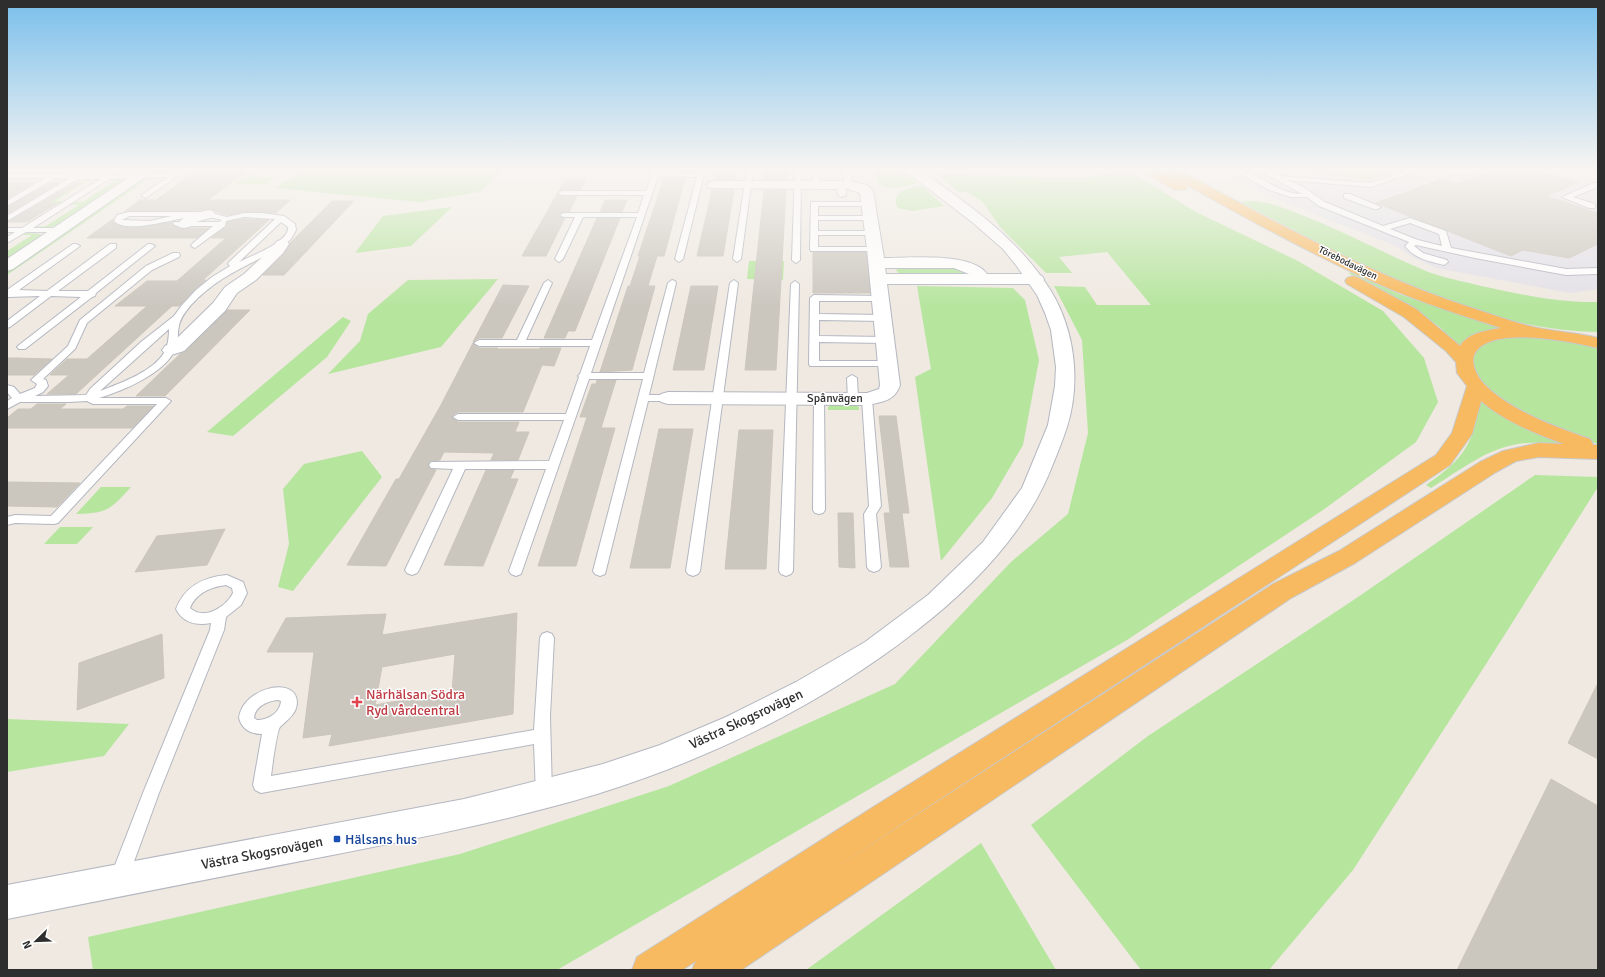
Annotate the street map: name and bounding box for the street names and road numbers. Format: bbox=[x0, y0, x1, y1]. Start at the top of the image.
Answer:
street label: Törebodavägen bbox=[1317, 244, 1379, 282]
street label: Spånvägen bbox=[807, 391, 863, 406]
street label: Västra Skogsrovägen bbox=[686, 685, 806, 753]
street label: Västra Skogsrovägen bbox=[200, 833, 324, 873]

